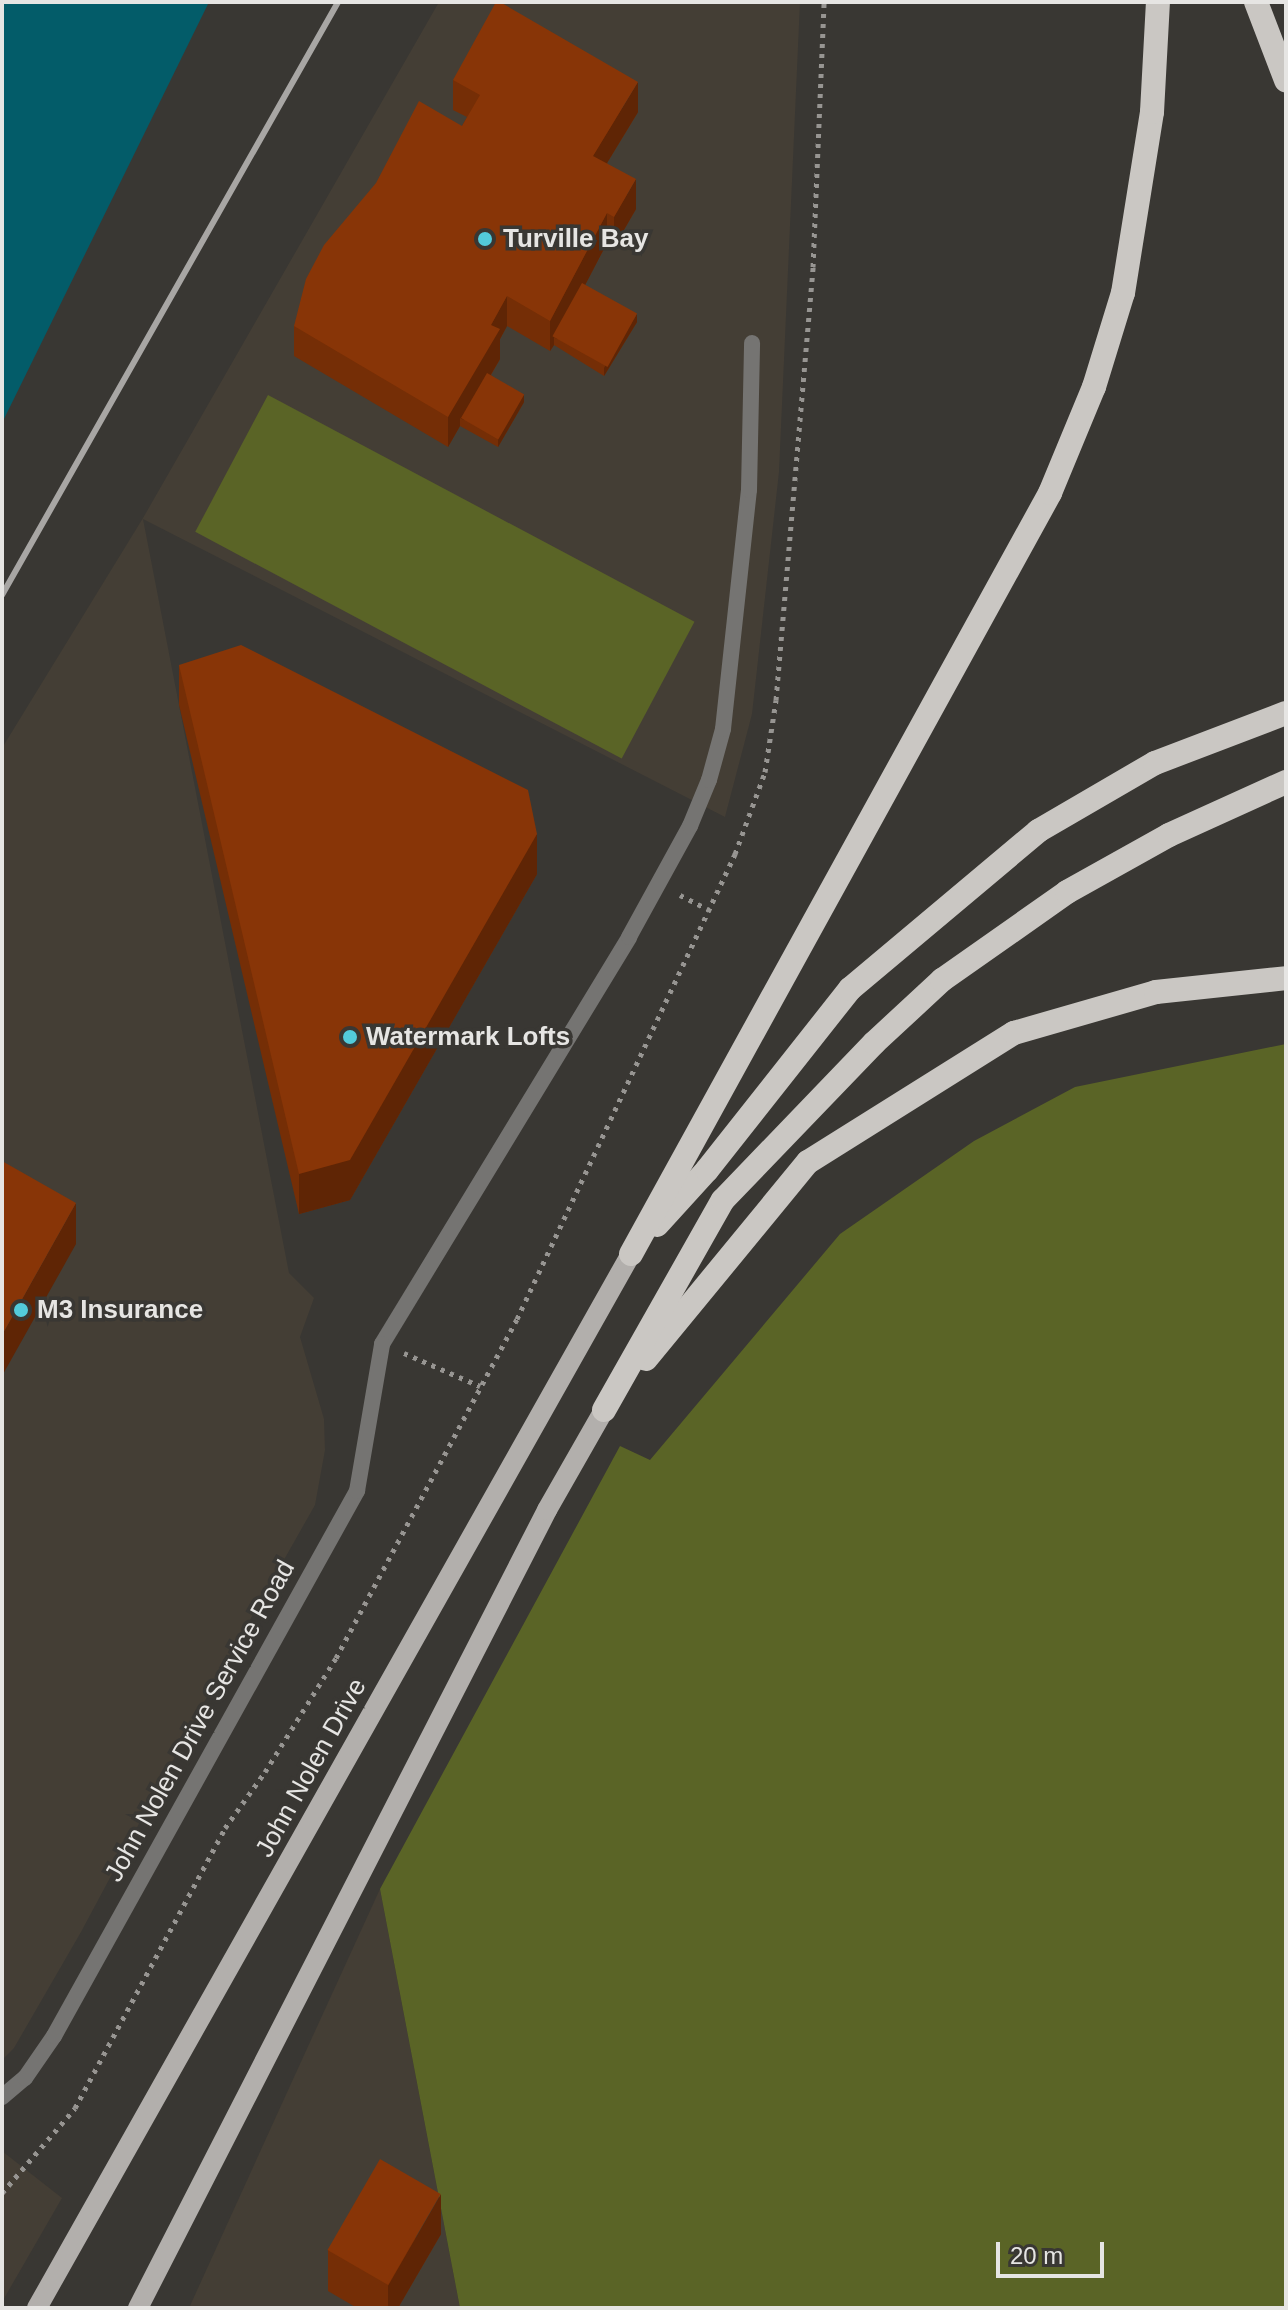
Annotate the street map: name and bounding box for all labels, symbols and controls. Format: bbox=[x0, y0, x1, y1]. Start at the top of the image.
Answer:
place label: Turville Bay bbox=[503, 223, 648, 255]
marker: Turville Bay bbox=[474, 228, 496, 250]
place label: Watermark Lofts bbox=[366, 1021, 570, 1053]
marker: Watermark Lofts bbox=[341, 1028, 359, 1046]
place label: M3 Insurance bbox=[37, 1294, 203, 1326]
marker: M3 Insurance bbox=[12, 1301, 30, 1319]
street label: John Nolen Drive Service Road bbox=[98, 1555, 302, 1887]
street label: John Nolen Drive bbox=[249, 1673, 373, 1863]
scale bar bbox=[1000, 2226, 1108, 2276]
text: 20 m bbox=[1010, 2242, 1063, 2269]

